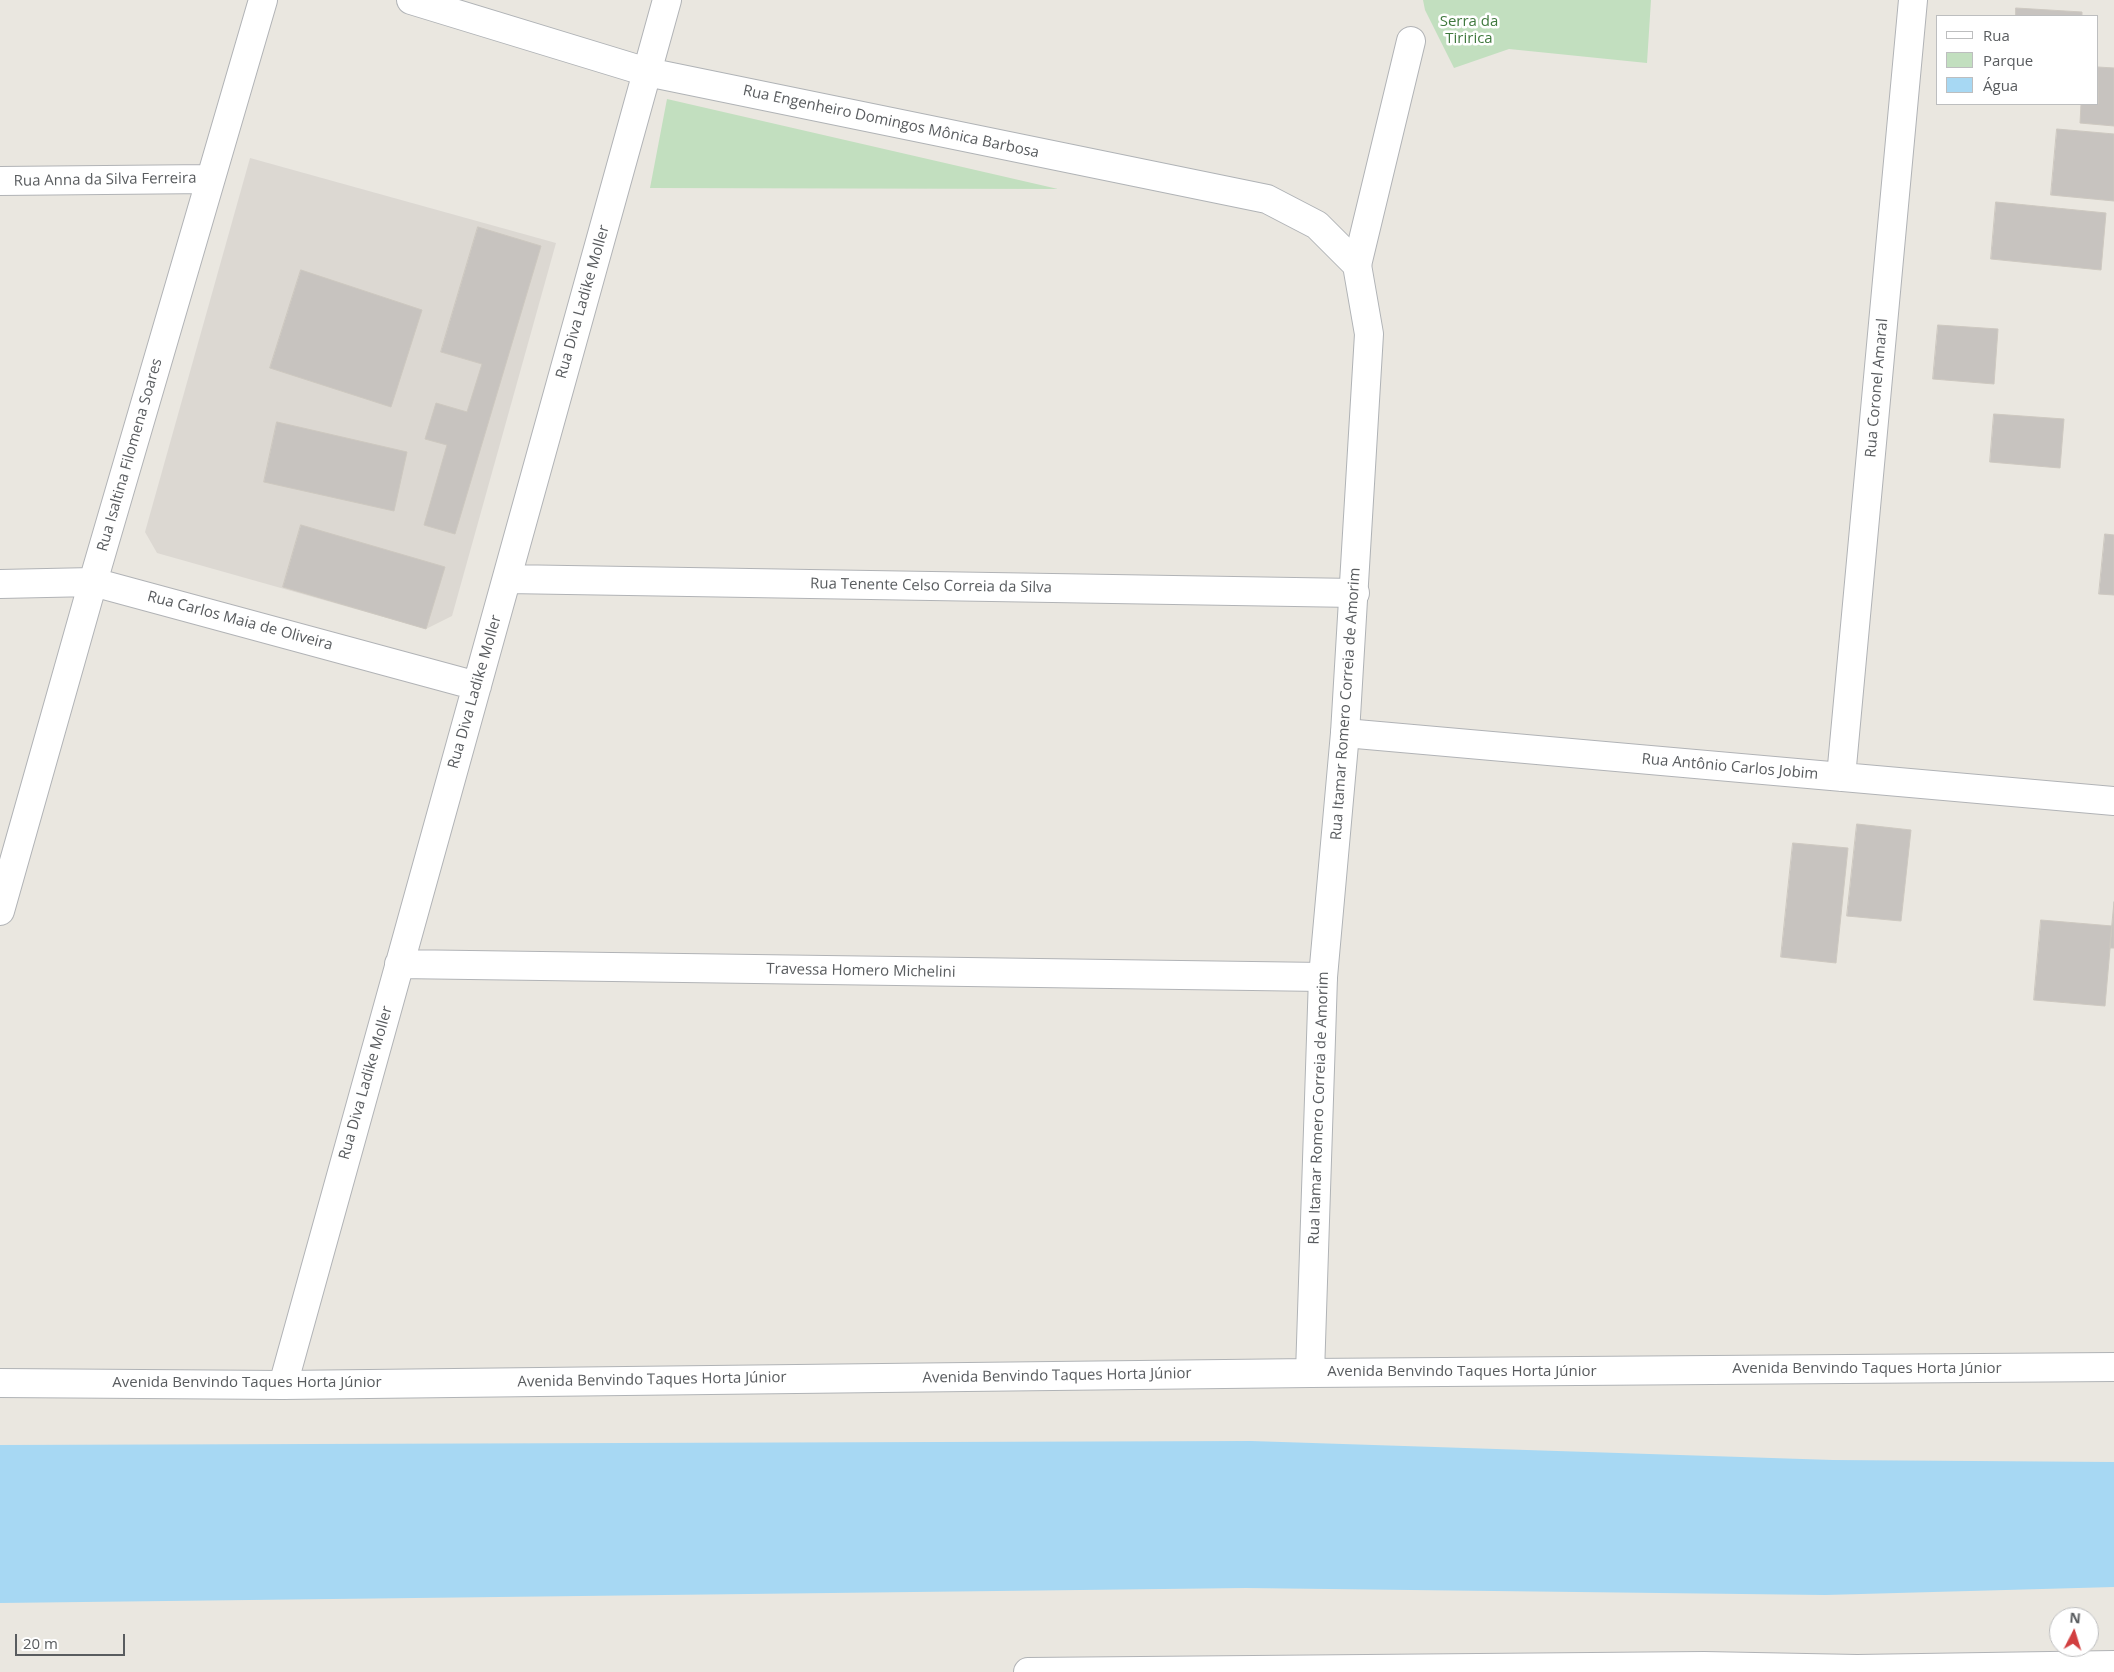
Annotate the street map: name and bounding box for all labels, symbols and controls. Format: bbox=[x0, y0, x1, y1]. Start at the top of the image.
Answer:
park label: Serra da Tiririca bbox=[1440, 13, 1498, 48]
legend bbox=[1936, 15, 2099, 105]
text: Rua bbox=[1983, 25, 2010, 45]
text: Parque bbox=[1983, 50, 2033, 70]
text: Água bbox=[1983, 75, 2018, 95]
street label: Rua Engenheiro Domingos Mônica Barbosa bbox=[741, 82, 1041, 162]
street label: Rua Anna da Silva Ferreira bbox=[13, 169, 197, 191]
street label: Rua Diva Ladike Moller bbox=[552, 223, 614, 381]
street label: Rua Coronel Amaral bbox=[1862, 318, 1892, 458]
street label: Rua Isaltina Filomena Soares bbox=[94, 356, 166, 554]
street label: Rua Itamar Romero Correia de Amorim bbox=[1327, 567, 1365, 841]
street label: Rua Tenente Celso Correia da Silva bbox=[810, 575, 1052, 597]
street label: Rua Carlos Maia de Oliveira bbox=[145, 588, 335, 654]
street label: Rua Diva Ladike Moller bbox=[444, 613, 506, 771]
street label: Rua Antônio Carlos Jobim bbox=[1641, 750, 1819, 784]
street label: Travessa Homero Michelini bbox=[766, 960, 956, 982]
street label: Rua Itamar Romero Correia de Amorim bbox=[1305, 971, 1333, 1245]
street label: Rua Diva Ladike Moller bbox=[335, 1004, 397, 1162]
street label: Avenida Benvindo Taques Horta Júnior bbox=[1732, 1360, 2002, 1378]
street label: Avenida Benvindo Taques Horta Júnior bbox=[1327, 1363, 1597, 1381]
street label: Avenida Benvindo Taques Horta Júnior bbox=[922, 1365, 1192, 1387]
street label: Avenida Benvindo Taques Horta Júnior bbox=[517, 1369, 787, 1391]
street label: Avenida Benvindo Taques Horta Júnior bbox=[112, 1374, 382, 1392]
north arrow bbox=[2049, 1607, 2099, 1657]
text: N bbox=[2069, 1608, 2082, 1628]
scale bar bbox=[18, 1624, 128, 1656]
text: 20 m bbox=[23, 1633, 58, 1653]

